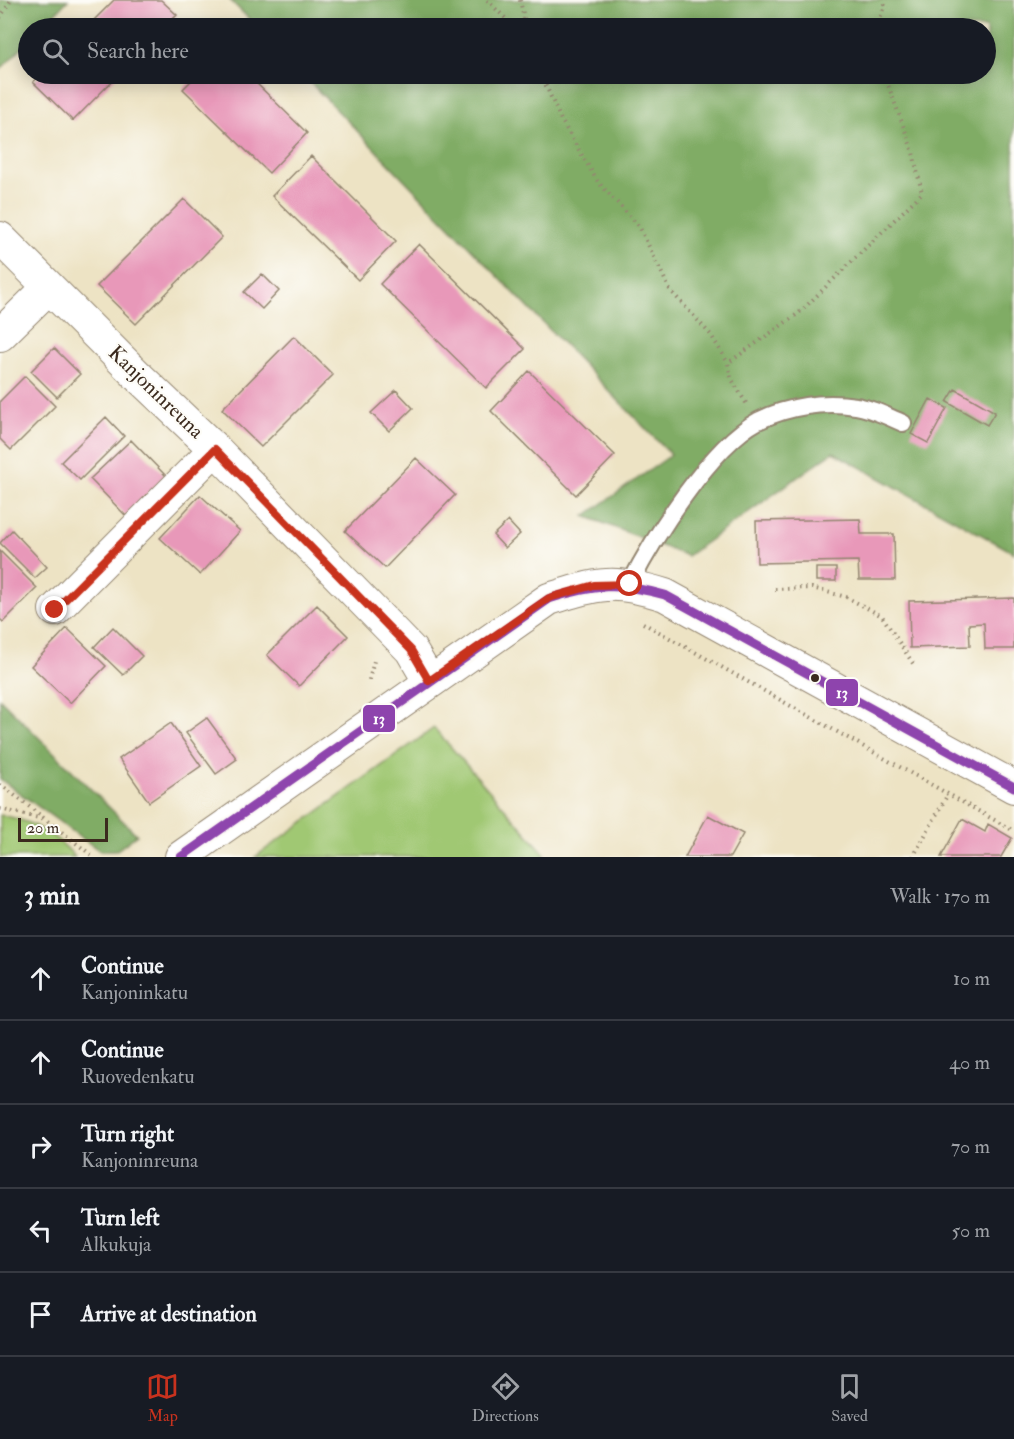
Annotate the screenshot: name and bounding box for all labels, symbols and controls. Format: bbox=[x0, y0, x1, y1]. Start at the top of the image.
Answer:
search box bbox=[18, 18, 996, 84]
icon: search bbox=[39, 35, 72, 68]
text: Search here bbox=[87, 37, 189, 65]
street label: Kanjoninreuna bbox=[102, 340, 210, 445]
route start bbox=[616, 570, 642, 596]
route end bbox=[41, 596, 67, 622]
unlabelled marker bbox=[809, 672, 821, 684]
line badge: 13 bbox=[825, 678, 859, 707]
text: 13 bbox=[836, 683, 848, 703]
line badge: 13 bbox=[362, 704, 396, 733]
text: 13 bbox=[373, 709, 385, 729]
scale bar bbox=[18, 815, 108, 842]
text: 20 m bbox=[27, 818, 59, 838]
text: 3 min bbox=[24, 880, 80, 912]
text: Walk · 170 m bbox=[890, 884, 990, 909]
text: Continue bbox=[81, 952, 164, 980]
icon: ahead bbox=[24, 962, 57, 995]
text: 10 m bbox=[953, 966, 990, 991]
text: Kanjoninkatu bbox=[81, 980, 188, 1005]
text: Continue bbox=[81, 1036, 164, 1064]
icon: ahead bbox=[24, 1046, 57, 1079]
text: 40 m bbox=[949, 1050, 990, 1075]
text: Ruovedenkatu bbox=[81, 1064, 195, 1089]
text: Turn right bbox=[81, 1120, 174, 1148]
icon: right bbox=[24, 1130, 57, 1163]
text: 70 m bbox=[951, 1134, 990, 1159]
text: Kanjoninreuna bbox=[81, 1148, 198, 1173]
text: Turn left bbox=[81, 1204, 160, 1232]
icon: left bbox=[24, 1214, 57, 1247]
text: 50 m bbox=[951, 1218, 990, 1243]
text: Alkukuja bbox=[81, 1232, 151, 1257]
icon: arrive bbox=[24, 1298, 57, 1331]
text: Arrive at destination bbox=[81, 1300, 257, 1328]
tab: Map bbox=[146, 1370, 179, 1426]
tab: Directions bbox=[472, 1370, 539, 1426]
tab: Saved bbox=[831, 1370, 868, 1426]

